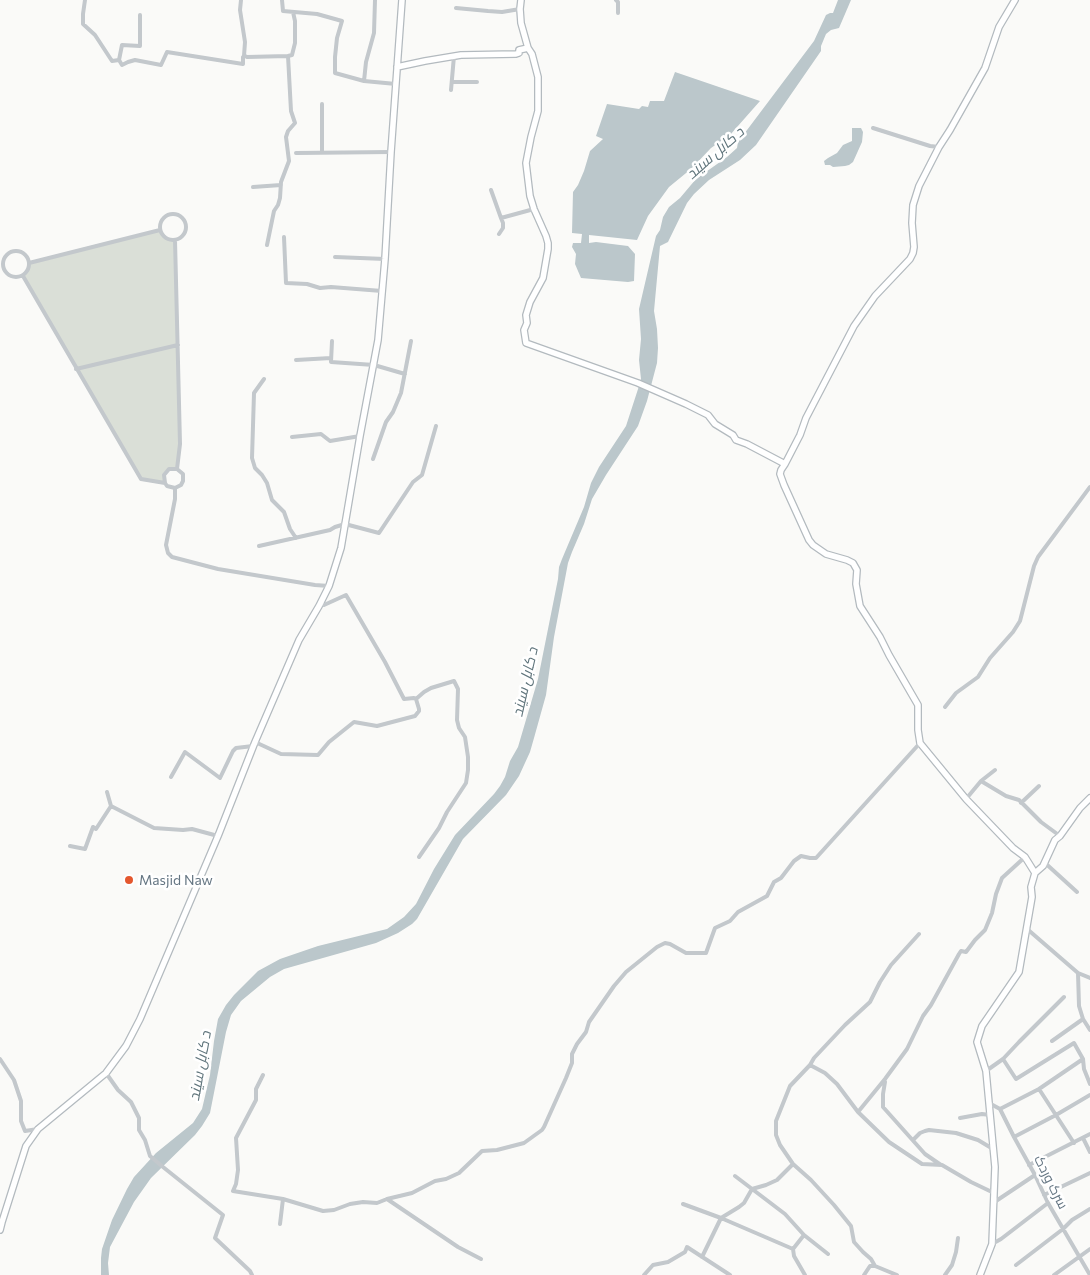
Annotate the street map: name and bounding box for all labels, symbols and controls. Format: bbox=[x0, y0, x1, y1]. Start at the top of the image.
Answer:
water label: د کابل سيند bbox=[682, 123, 748, 183]
water label: د کابل سيند bbox=[508, 646, 542, 718]
place label: Masjid Naw bbox=[139, 872, 213, 888]
marker: Masjid Naw bbox=[123, 874, 135, 886]
water label: د کابل سيند bbox=[185, 1030, 215, 1102]
street label: سرک وردک bbox=[1030, 1152, 1072, 1212]

